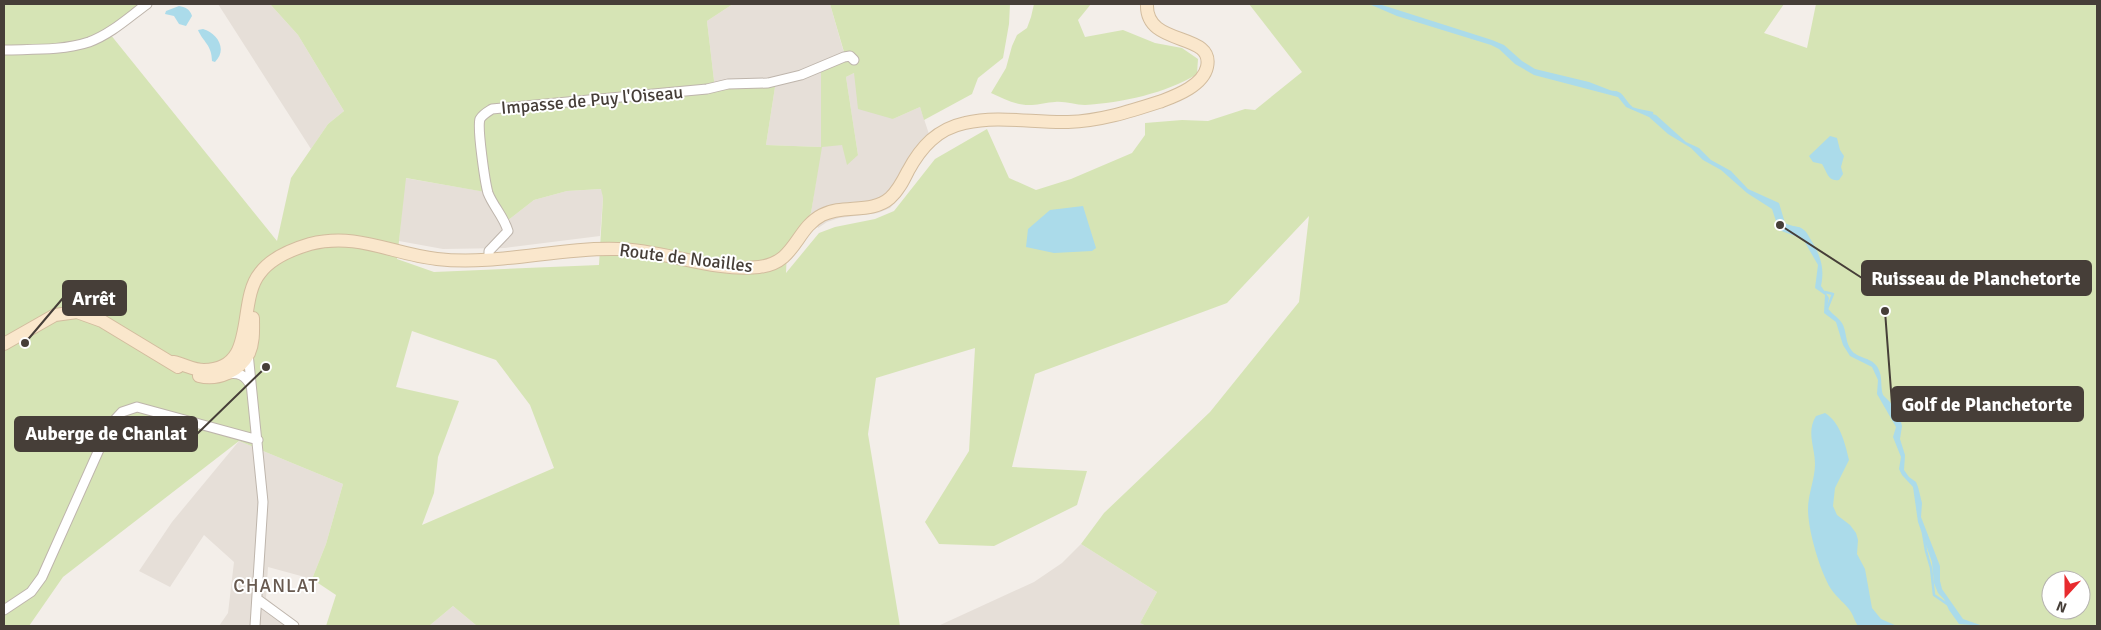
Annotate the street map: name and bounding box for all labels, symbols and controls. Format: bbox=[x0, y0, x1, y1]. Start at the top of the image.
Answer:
street label: Impasse de Puy l'Oiseau bbox=[500, 81, 684, 119]
street label: Route de Noailles bbox=[618, 239, 754, 277]
callout: Ruisseau de Planchetorte bbox=[1862, 261, 2091, 295]
text: Ruisseau de Planchetorte bbox=[1871, 267, 2081, 291]
callout: Arrêt bbox=[63, 281, 126, 315]
text: Arrêt bbox=[72, 287, 116, 311]
callout: Golf de Planchetorte bbox=[1892, 387, 2083, 421]
text: Golf de Planchetorte bbox=[1902, 393, 2072, 417]
callout: Auberge de Chanlat bbox=[15, 417, 197, 451]
text: Auberge de Chanlat bbox=[25, 422, 187, 446]
north arrow bbox=[2041, 570, 2091, 620]
district label: CHANLAT bbox=[233, 574, 319, 598]
text: N bbox=[2054, 597, 2069, 616]

